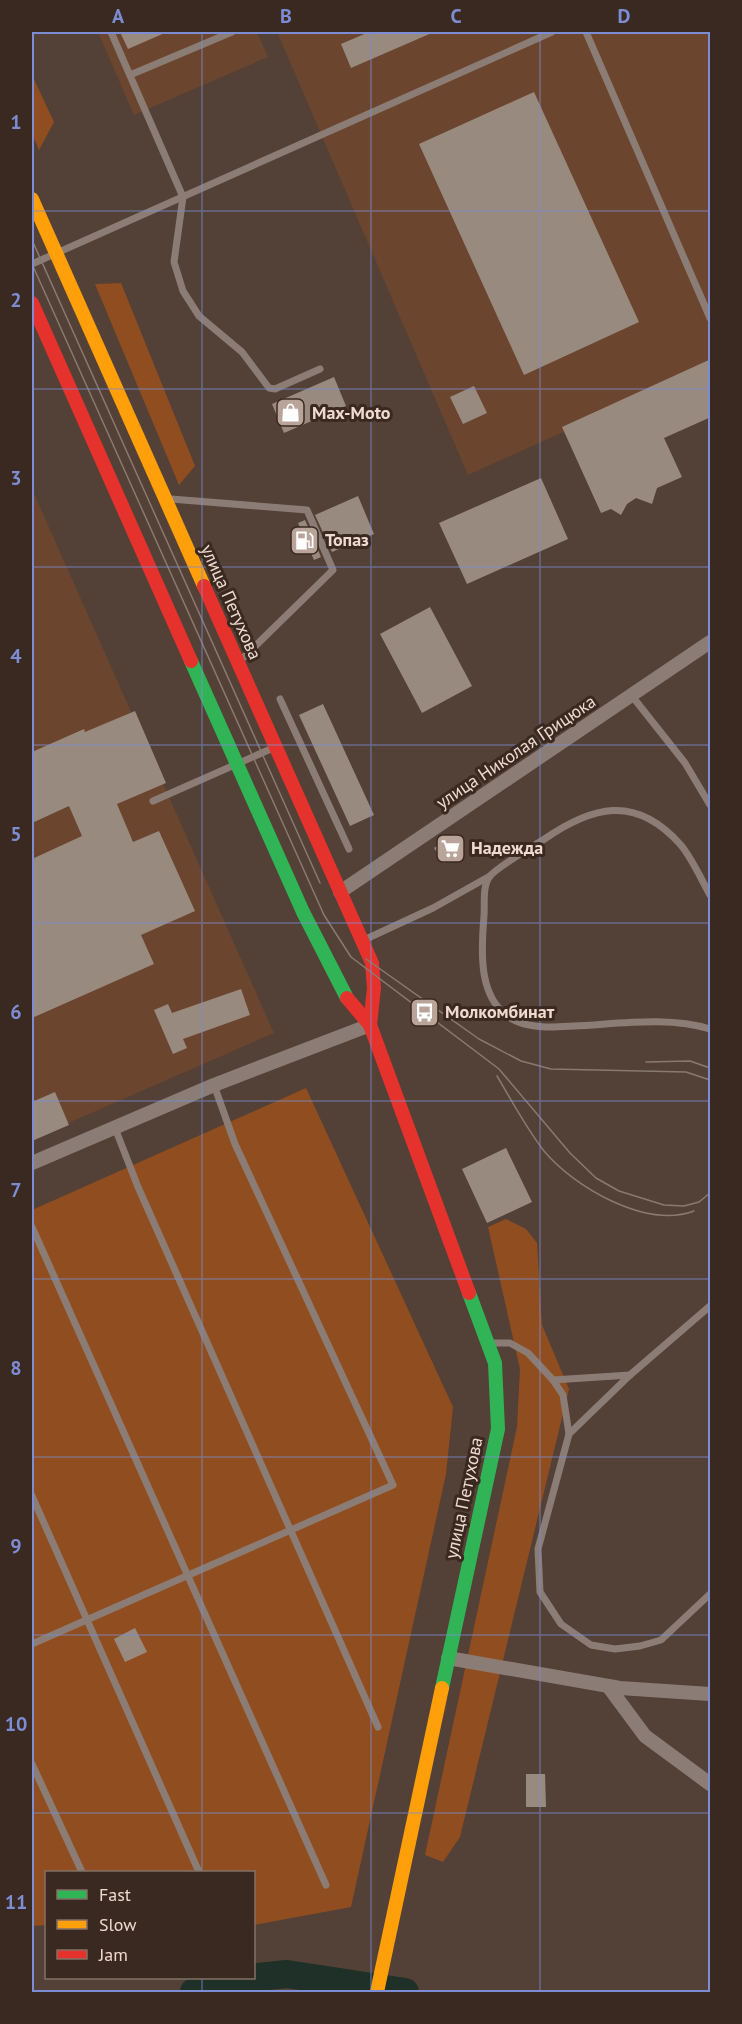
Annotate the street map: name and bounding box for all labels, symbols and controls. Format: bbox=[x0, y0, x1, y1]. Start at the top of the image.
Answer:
text: A bbox=[112, 3, 125, 29]
text: B bbox=[280, 3, 292, 29]
text: C bbox=[450, 3, 462, 29]
text: D bbox=[618, 3, 631, 29]
text: 1 bbox=[10, 109, 22, 135]
text: 2 bbox=[10, 287, 22, 313]
shop icon: Max-Moto bbox=[275, 397, 307, 429]
place label: Max-Moto bbox=[312, 401, 391, 424]
text: 3 bbox=[10, 465, 22, 491]
fuel station icon: Топаз bbox=[288, 524, 320, 556]
place label: Топаз bbox=[325, 528, 369, 551]
street label: улица Петухова bbox=[196, 541, 267, 663]
text: 4 bbox=[10, 643, 22, 669]
street label: улица Николая Грицюка bbox=[431, 690, 600, 814]
text: 5 bbox=[10, 821, 22, 847]
supermarket icon: Надежда bbox=[434, 832, 466, 864]
place label: Надежда bbox=[471, 836, 543, 859]
bus stop icon: Молкомбинат bbox=[408, 996, 440, 1028]
text: 6 bbox=[10, 999, 22, 1025]
place label: Молкомбинат bbox=[445, 1000, 555, 1023]
text: 7 bbox=[10, 1177, 22, 1203]
text: 8 bbox=[10, 1355, 22, 1381]
street label: улица Петухова bbox=[439, 1435, 488, 1561]
text: 9 bbox=[10, 1533, 22, 1559]
text: 10 bbox=[5, 1711, 27, 1737]
legend bbox=[45, 1871, 255, 1979]
text: Fast bbox=[99, 1883, 131, 1906]
text: 11 bbox=[5, 1889, 27, 1915]
text: Slow bbox=[99, 1913, 137, 1936]
text: Jam bbox=[98, 1943, 128, 1966]

